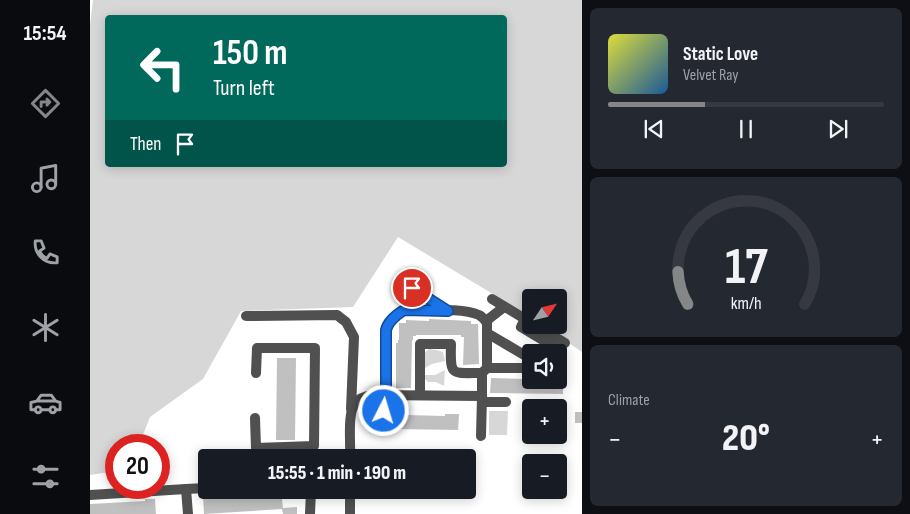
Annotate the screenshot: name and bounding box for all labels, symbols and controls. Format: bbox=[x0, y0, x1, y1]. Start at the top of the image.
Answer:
text: 15:54 bbox=[23, 20, 67, 47]
text: 150 m bbox=[213, 32, 287, 75]
icon: left bbox=[130, 35, 195, 100]
text: Static Love bbox=[683, 43, 758, 66]
text: Velvet Ray bbox=[683, 66, 738, 85]
text: Turn left bbox=[213, 75, 275, 102]
icon: directions bbox=[28, 86, 63, 121]
icon: previous bbox=[640, 115, 668, 143]
icon: pause bbox=[732, 115, 760, 143]
icon: next bbox=[824, 115, 852, 143]
icon: arrive bbox=[171, 130, 199, 158]
text: Then bbox=[130, 133, 161, 156]
icon: music bbox=[28, 161, 63, 196]
icon: phone bbox=[28, 235, 63, 270]
text: 17 bbox=[725, 236, 768, 299]
pin bbox=[391, 267, 433, 309]
icon: arrive bbox=[398, 274, 426, 302]
north arrow bbox=[522, 289, 568, 334]
map controls bbox=[522, 289, 567, 499]
text: km/h bbox=[731, 293, 761, 314]
icon: climate bbox=[28, 310, 63, 345]
button: sound bbox=[522, 344, 567, 389]
position arrow bbox=[357, 384, 409, 436]
icon: car bbox=[28, 385, 63, 420]
text: Climate bbox=[608, 391, 650, 410]
button: + bbox=[522, 399, 567, 444]
text: 20° bbox=[722, 416, 770, 461]
text: − bbox=[608, 423, 622, 456]
text: + bbox=[870, 423, 884, 456]
speed limit sign: 20 bbox=[105, 434, 170, 499]
button: − bbox=[522, 454, 567, 499]
icon: filters bbox=[28, 459, 63, 494]
text: 15:55 · 1 min · 190 m bbox=[268, 462, 406, 485]

